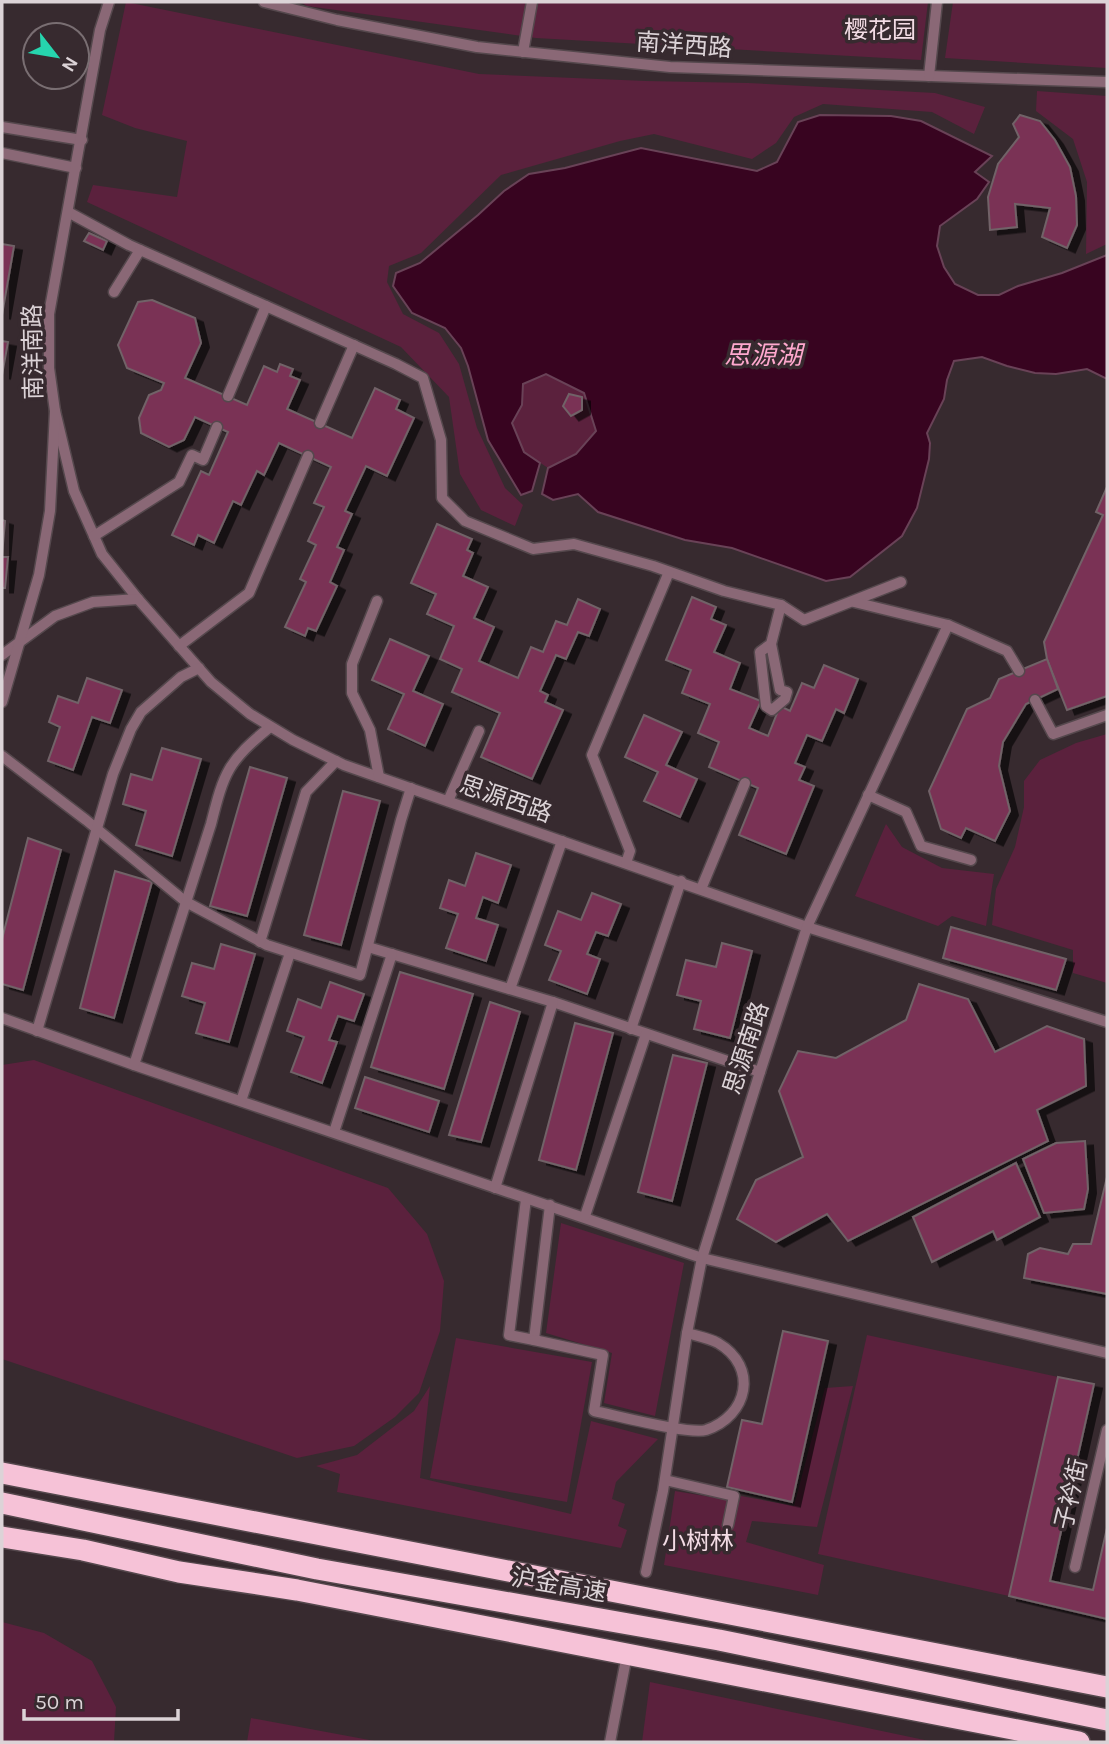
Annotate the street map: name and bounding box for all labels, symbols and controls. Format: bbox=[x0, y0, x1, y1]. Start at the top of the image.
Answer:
park label: 樱花园 bbox=[844, 16, 916, 44]
north arrow bbox=[21, 21, 91, 91]
street label: 南洋西路 bbox=[635, 28, 733, 62]
text: N bbox=[57, 53, 83, 76]
street label: 南洋南路 bbox=[18, 304, 48, 400]
water label: 思源湖 bbox=[724, 340, 806, 371]
street label: 思源西路 bbox=[456, 770, 556, 828]
street label: 思源南路 bbox=[718, 998, 774, 1098]
street label: 子衿街 bbox=[1049, 1456, 1093, 1532]
park label: 小树林 bbox=[662, 1527, 734, 1555]
street label: 沪金高速 bbox=[509, 1563, 609, 1607]
scale bar bbox=[24, 1678, 178, 1722]
text: 50 m bbox=[35, 1690, 84, 1714]

